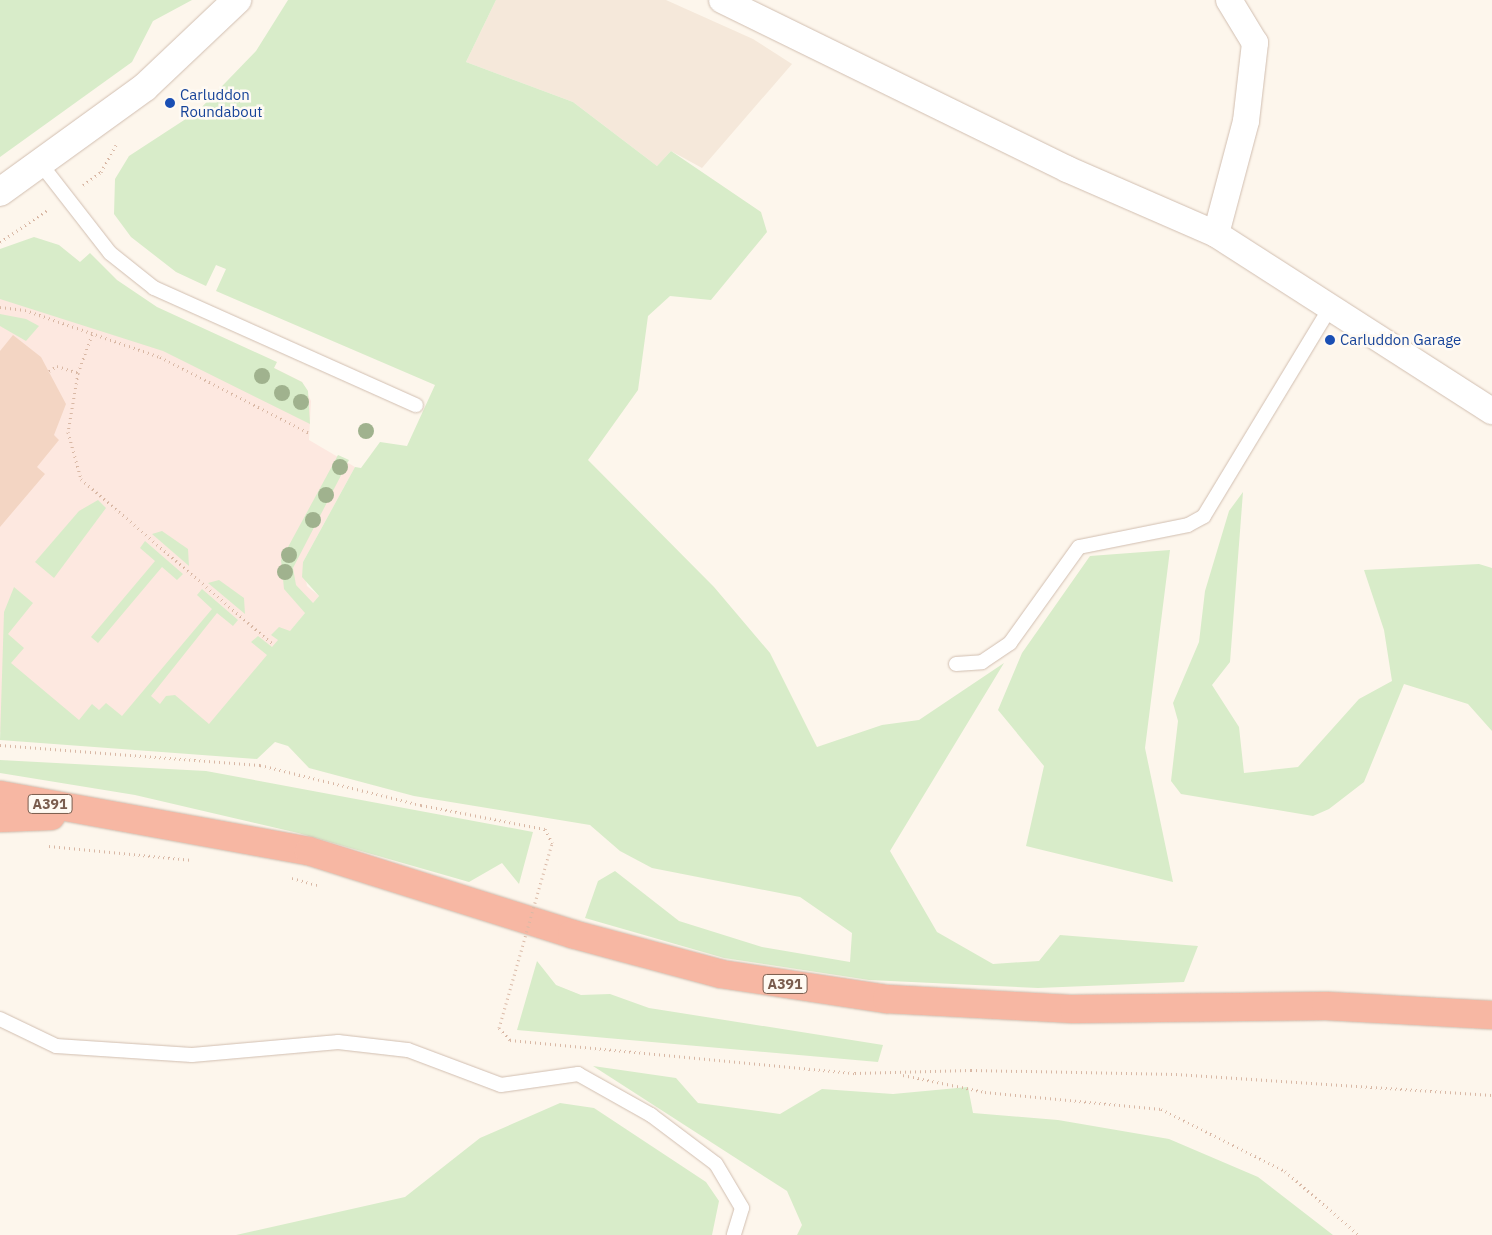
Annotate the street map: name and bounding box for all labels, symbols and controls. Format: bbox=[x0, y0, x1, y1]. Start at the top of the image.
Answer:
place label: Carluddon Roundabout bbox=[180, 85, 262, 120]
marker: Carluddon Roundabout bbox=[164, 97, 176, 109]
place label: Carluddon Garage bbox=[1340, 331, 1461, 349]
marker: Carluddon Garage bbox=[1324, 334, 1336, 346]
road number: A391 bbox=[28, 792, 72, 816]
road number: A391 bbox=[762, 972, 808, 996]

